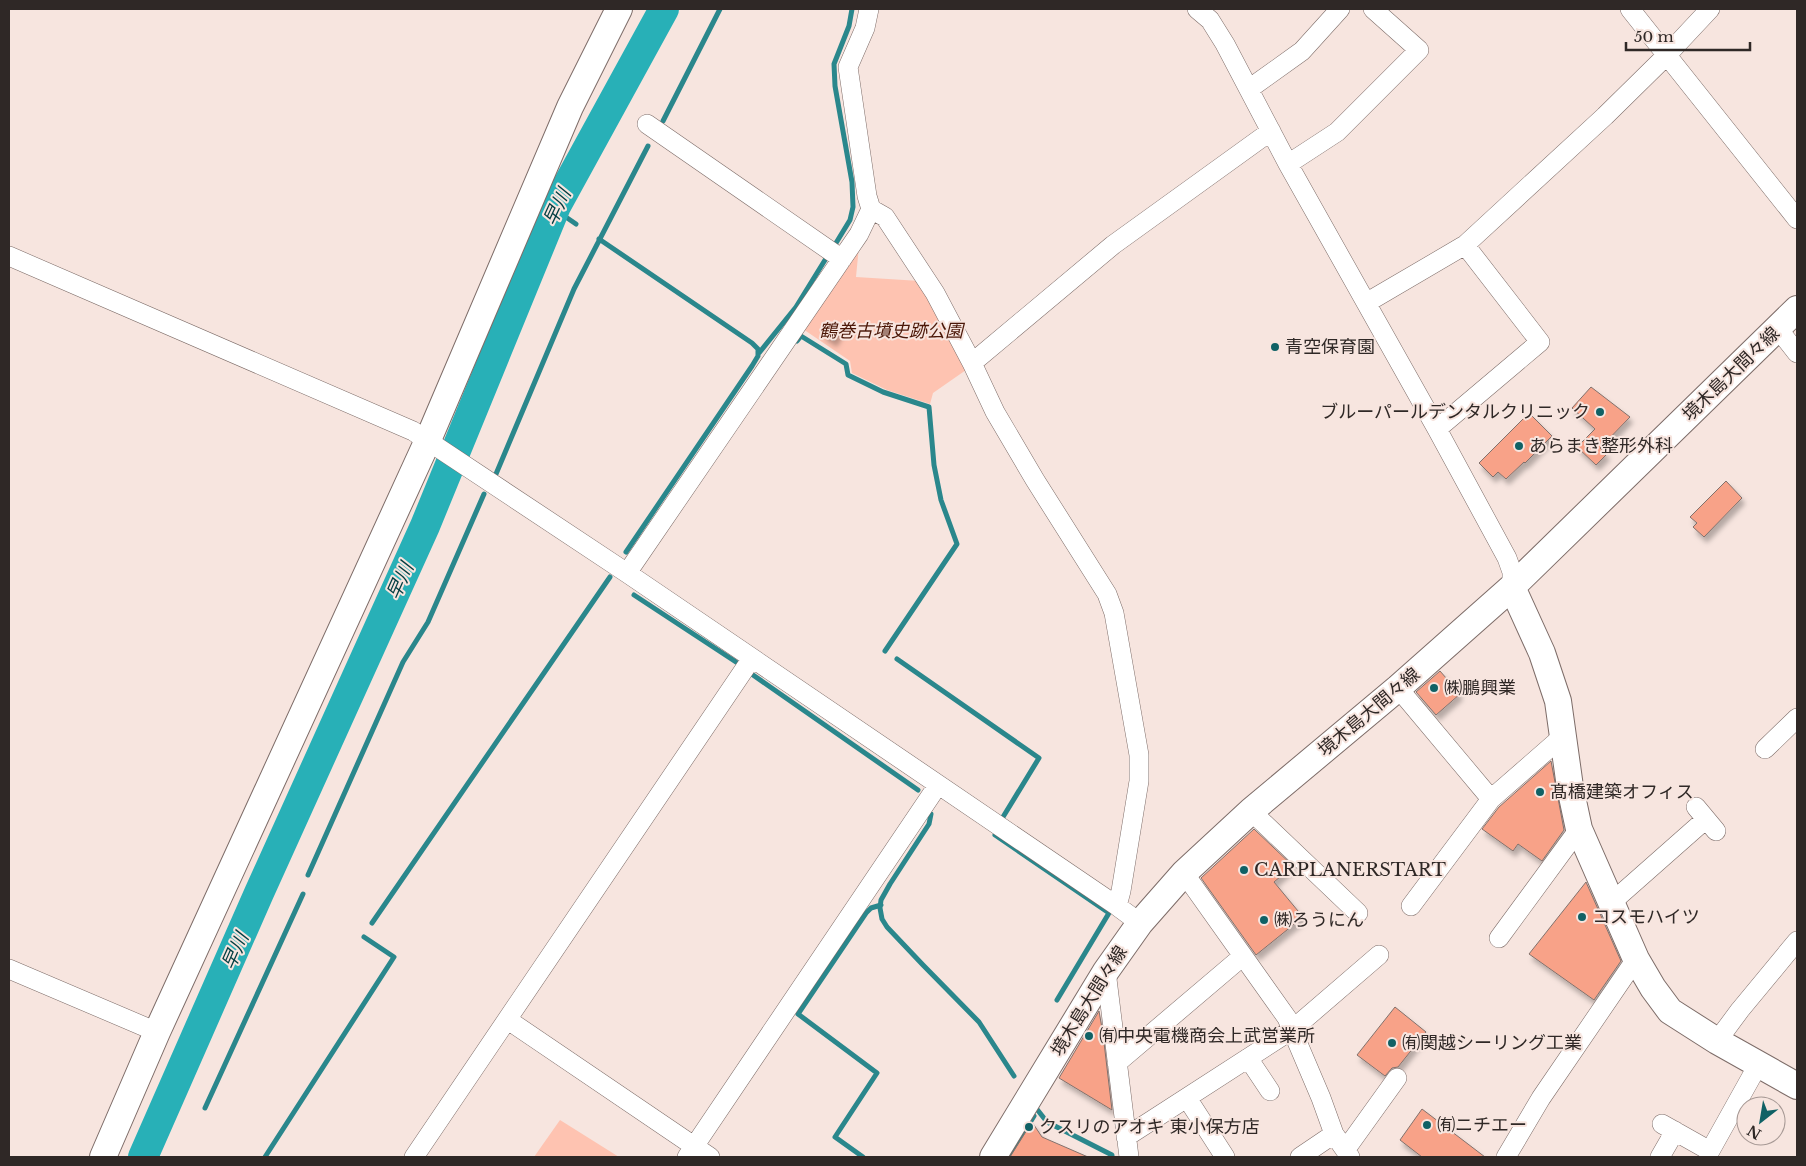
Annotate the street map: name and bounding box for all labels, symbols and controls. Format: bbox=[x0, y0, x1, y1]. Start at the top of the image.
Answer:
scale bar bbox=[1626, 20, 1750, 52]
text: 50 m bbox=[1634, 27, 1674, 46]
water label: 早川 bbox=[539, 183, 576, 229]
park label: 鶴巻古墳史跡公園 bbox=[819, 320, 966, 342]
street label: 境木島大間々線 bbox=[1678, 322, 1784, 426]
place label: 青空保育園 bbox=[1285, 336, 1375, 358]
marker: 青空保育園 bbox=[1269, 341, 1281, 353]
place label: ブルーパールデンタルクリニック bbox=[1320, 401, 1590, 423]
marker: ブルーパールデンタルクリニック bbox=[1594, 406, 1606, 418]
place label: あらまき整形外科 bbox=[1529, 435, 1673, 457]
marker: あらまき整形外科 bbox=[1513, 440, 1525, 452]
water label: 早川 bbox=[382, 557, 419, 603]
street label: 境木島大間々線 bbox=[1314, 663, 1424, 761]
place label: ㈱鵬興業 bbox=[1444, 677, 1516, 699]
marker: ㈱鵬興業 bbox=[1428, 682, 1440, 694]
place label: 髙橋建築オフィス bbox=[1550, 781, 1694, 803]
marker: 髙橋建築オフィス bbox=[1534, 786, 1546, 798]
place label: CARPLANERSTART bbox=[1254, 859, 1447, 881]
marker: CARPLANERSTART bbox=[1238, 864, 1250, 876]
place label: コスモハイツ bbox=[1592, 906, 1700, 928]
place label: ㈱ろうにん bbox=[1274, 909, 1364, 931]
marker: コスモハイツ bbox=[1576, 911, 1588, 923]
marker: ㈱ろうにん bbox=[1258, 914, 1270, 926]
water label: 早川 bbox=[217, 927, 254, 973]
street label: 境木島大間々線 bbox=[1046, 942, 1132, 1060]
place label: ㈲中央電機商会上武営業所 bbox=[1099, 1025, 1315, 1047]
marker: ㈲中央電機商会上武営業所 bbox=[1083, 1030, 1095, 1042]
place label: ㈲関越シーリング工業 bbox=[1402, 1032, 1582, 1054]
marker: ㈲関越シーリング工業 bbox=[1386, 1037, 1398, 1049]
north arrow bbox=[1736, 1096, 1786, 1146]
place label: ㈲ニチエー bbox=[1437, 1114, 1527, 1136]
place label: クスリのアオキ 東小保方店 bbox=[1039, 1116, 1260, 1138]
marker: ㈲ニチエー bbox=[1421, 1119, 1433, 1131]
marker: クスリのアオキ 東小保方店 bbox=[1023, 1121, 1035, 1133]
text: N bbox=[1744, 1121, 1765, 1143]

